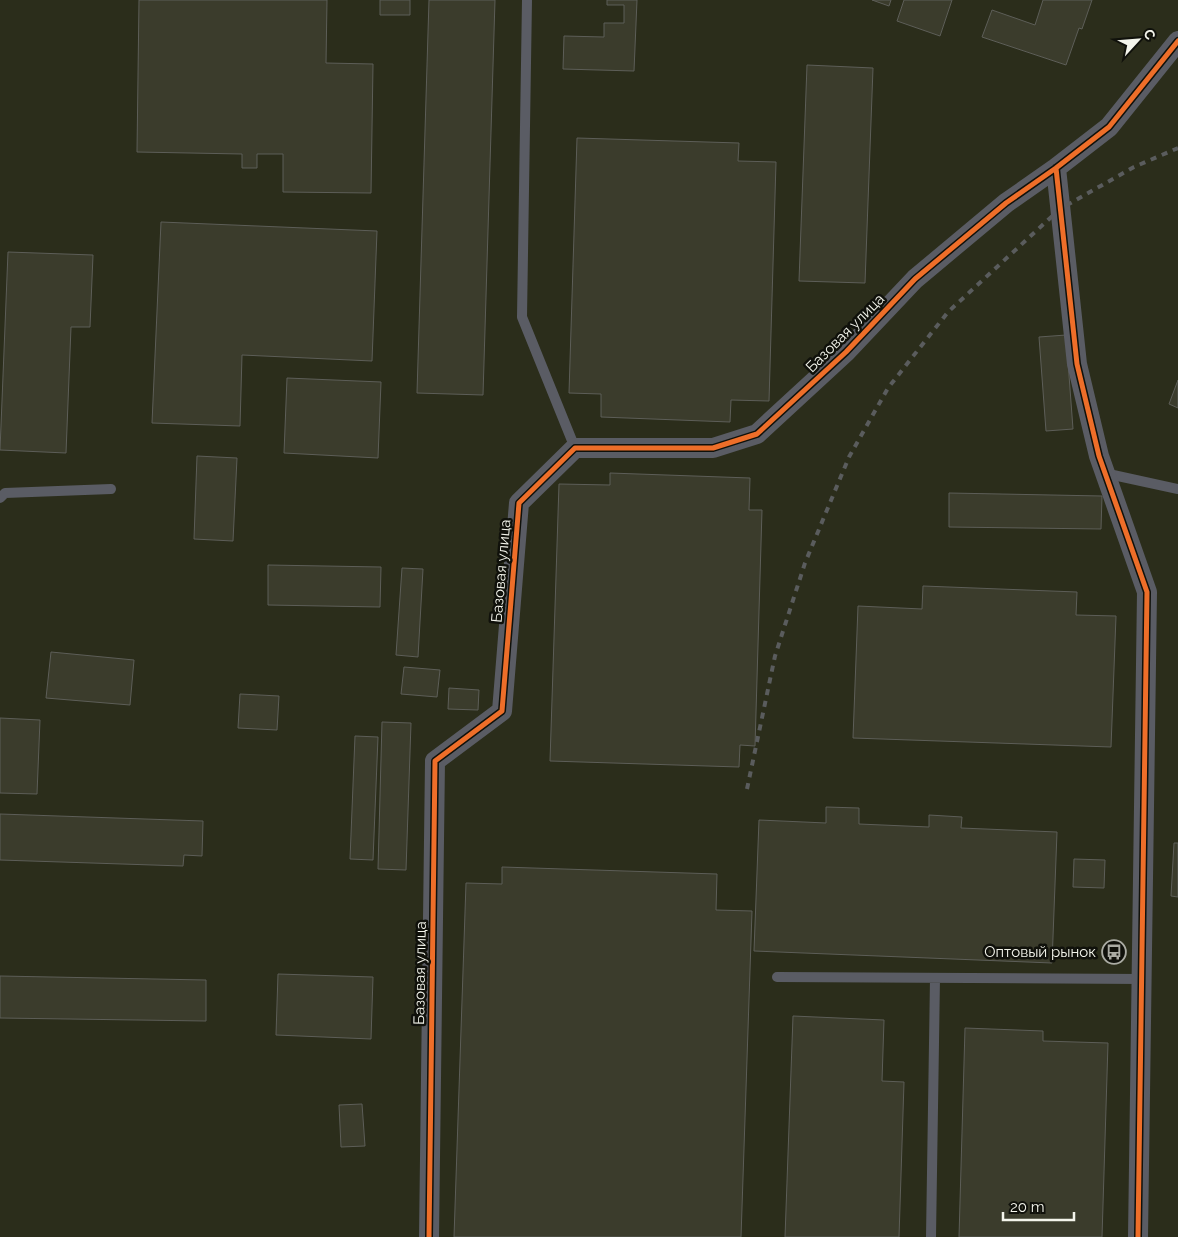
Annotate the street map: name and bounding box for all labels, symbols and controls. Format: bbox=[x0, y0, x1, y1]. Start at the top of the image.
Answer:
north arrow bbox=[1113, 15, 1163, 65]
text: С bbox=[1140, 26, 1159, 42]
street label: Базовая улица bbox=[802, 290, 888, 376]
street label: Базовая улица bbox=[488, 519, 514, 623]
street label: Базовая улица bbox=[410, 921, 430, 1025]
bus stop icon: Оптовый рынок bbox=[1101, 939, 1127, 965]
place label: Оптовый рынок bbox=[984, 943, 1096, 961]
scale bar bbox=[1003, 1190, 1074, 1222]
text: 20 m bbox=[1010, 1198, 1045, 1216]

